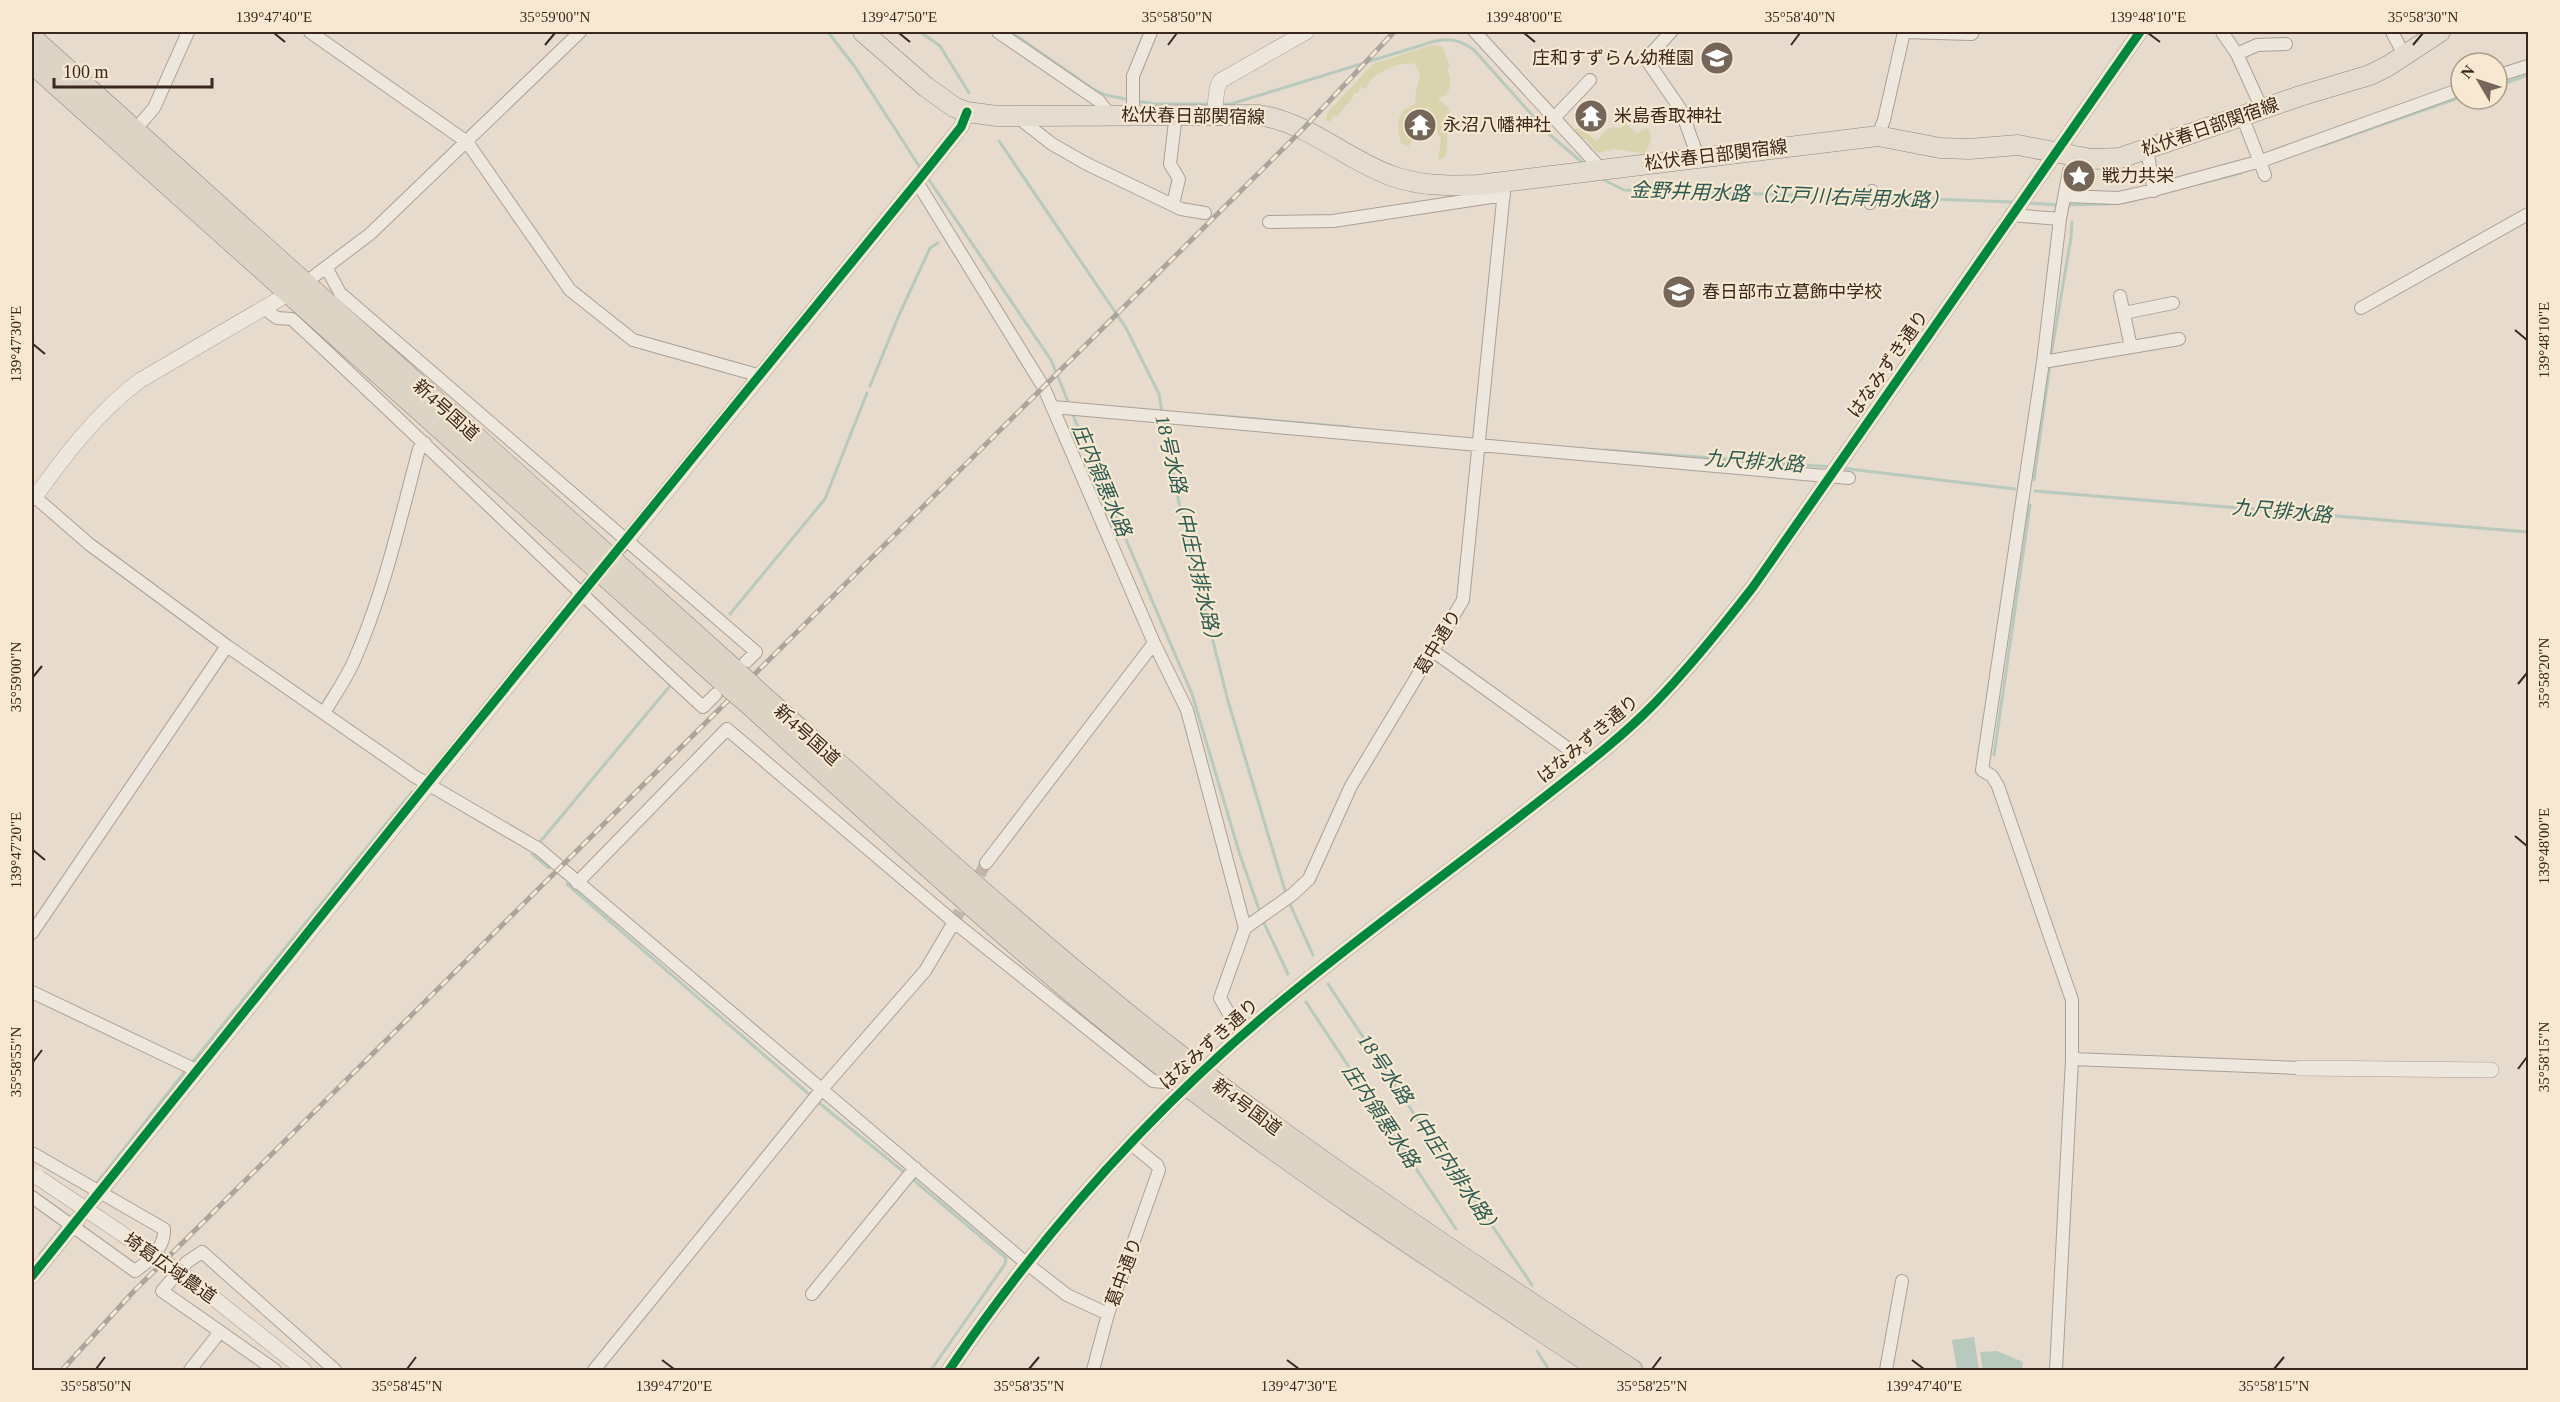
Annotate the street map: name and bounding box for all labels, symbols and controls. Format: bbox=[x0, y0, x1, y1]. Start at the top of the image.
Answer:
text: 139°47'40"E bbox=[236, 9, 312, 25]
text: 35°59'00"N bbox=[520, 9, 590, 25]
text: 139°47'50"E bbox=[861, 9, 937, 25]
text: 35°58'50"N bbox=[1142, 9, 1212, 25]
text: 139°48'00"E bbox=[1486, 9, 1562, 25]
text: 35°58'40"N bbox=[1765, 9, 1835, 25]
text: 139°48'10"E bbox=[2110, 9, 2186, 25]
text: 35°58'30"N bbox=[2388, 9, 2458, 25]
school or university icon: 庄和すずらん幼稚園 bbox=[1699, 40, 1735, 76]
place label: 庄和すずらん幼稚園 bbox=[1532, 48, 1694, 68]
scale bar bbox=[54, 51, 212, 89]
north arrow bbox=[2449, 51, 2509, 111]
text: 100 m bbox=[63, 62, 109, 82]
text: N bbox=[2457, 62, 2478, 82]
street label: 松伏春日部関宿線 bbox=[2139, 94, 2281, 160]
temple icon: 米島香取神社 bbox=[1573, 98, 1609, 134]
street label: 松伏春日部関宿線 bbox=[1121, 105, 1265, 127]
place label: 米島香取神社 bbox=[1614, 106, 1722, 126]
temple icon: 永沼八幡神社 bbox=[1402, 107, 1438, 143]
place label: 永沼八幡神社 bbox=[1443, 115, 1551, 135]
street label: 松伏春日部関宿線 bbox=[1643, 136, 1789, 174]
place icon: 戦力共栄 bbox=[2061, 158, 2097, 194]
place label: 戦力共栄 bbox=[2102, 166, 2174, 186]
water label: 金野井用水路（江戸川右岸用水路） bbox=[1630, 178, 1950, 212]
school or university icon: 春日部市立葛飾中学校 bbox=[1661, 274, 1697, 310]
place label: 春日部市立葛飾中学校 bbox=[1702, 282, 1882, 302]
text: 139°48'10"E bbox=[2536, 302, 2552, 378]
text: 139°47'30"E bbox=[8, 306, 24, 382]
street label: はなみずき通り bbox=[1844, 307, 1932, 421]
street label: 新4号国道 bbox=[409, 375, 483, 445]
water label: 18号水路（中庄内排水路） bbox=[1151, 413, 1227, 651]
water label: 庄内領悪水路 bbox=[1068, 420, 1136, 541]
water label: 九尺排水路 bbox=[1703, 447, 1807, 476]
water label: 九尺排水路 bbox=[2231, 496, 2335, 526]
street label: 葛中通り bbox=[1411, 606, 1465, 678]
text: 35°58'20"N bbox=[2536, 638, 2552, 708]
text: 35°59'00"N bbox=[8, 642, 24, 712]
street label: はなみずき通り bbox=[1533, 691, 1643, 787]
street label: 新4号国道 bbox=[770, 700, 844, 770]
text: 139°48'00"E bbox=[2536, 808, 2552, 884]
text: 139°47'20"E bbox=[8, 812, 24, 888]
street label: はなみずき通り bbox=[1155, 994, 1263, 1094]
text: 35°58'15"N bbox=[2536, 1022, 2552, 1092]
text: 35°58'55"N bbox=[8, 1027, 24, 1097]
water label: 18号水路（中庄内排水路） bbox=[1354, 1029, 1506, 1241]
water label: 庄内領悪水路 bbox=[1338, 1060, 1425, 1174]
street label: 新4号国道 bbox=[1209, 1075, 1285, 1139]
street label: 埼葛広域農道 bbox=[120, 1229, 220, 1307]
street label: 葛中通り bbox=[1102, 1235, 1146, 1309]
text: 35°58'50"N bbox=[61, 1378, 131, 1394]
text: 35°58'45"N bbox=[372, 1378, 442, 1394]
text: 139°47'20"E bbox=[636, 1378, 712, 1394]
text: 35°58'35"N bbox=[994, 1378, 1064, 1394]
text: 139°47'30"E bbox=[1261, 1378, 1337, 1394]
text: 35°58'25"N bbox=[1617, 1378, 1687, 1394]
text: 139°47'40"E bbox=[1886, 1378, 1962, 1394]
text: 35°58'15"N bbox=[2239, 1378, 2309, 1394]

